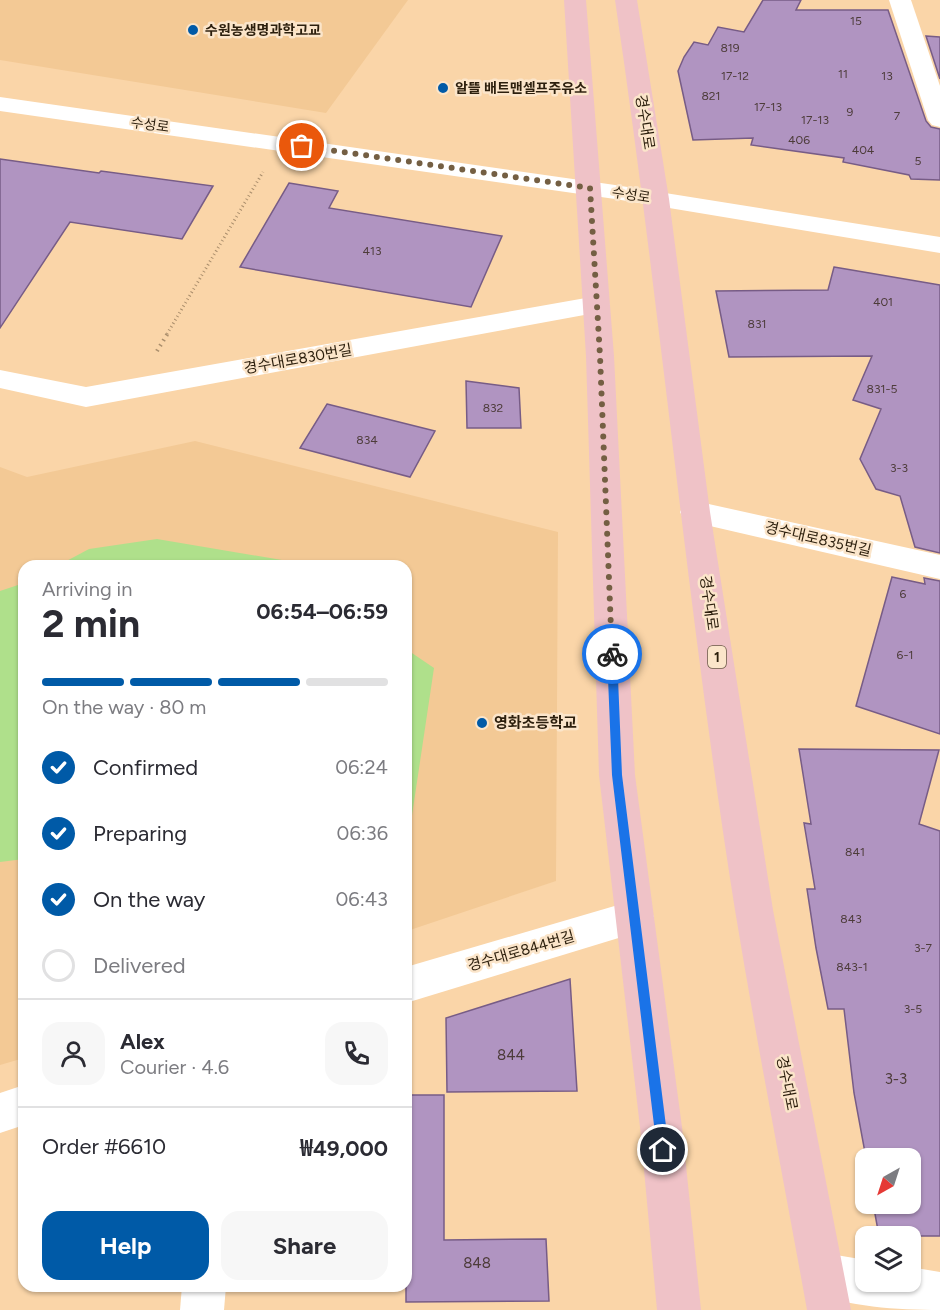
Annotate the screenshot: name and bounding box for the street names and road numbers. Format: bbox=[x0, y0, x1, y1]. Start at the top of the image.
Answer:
street label: 경수대로 bbox=[632, 93, 658, 151]
street label: 수성로 bbox=[130, 114, 170, 136]
street label: 수성로 bbox=[611, 184, 652, 206]
street label: 경수대로830번길 bbox=[242, 341, 354, 377]
street label: 경수대로835번길 bbox=[763, 518, 873, 560]
street label: 경수대로 bbox=[696, 574, 722, 632]
road number: 1 bbox=[708, 646, 726, 668]
street label: 경수대로844번길 bbox=[465, 927, 577, 975]
street label: 경수대로 bbox=[773, 1054, 801, 1112]

